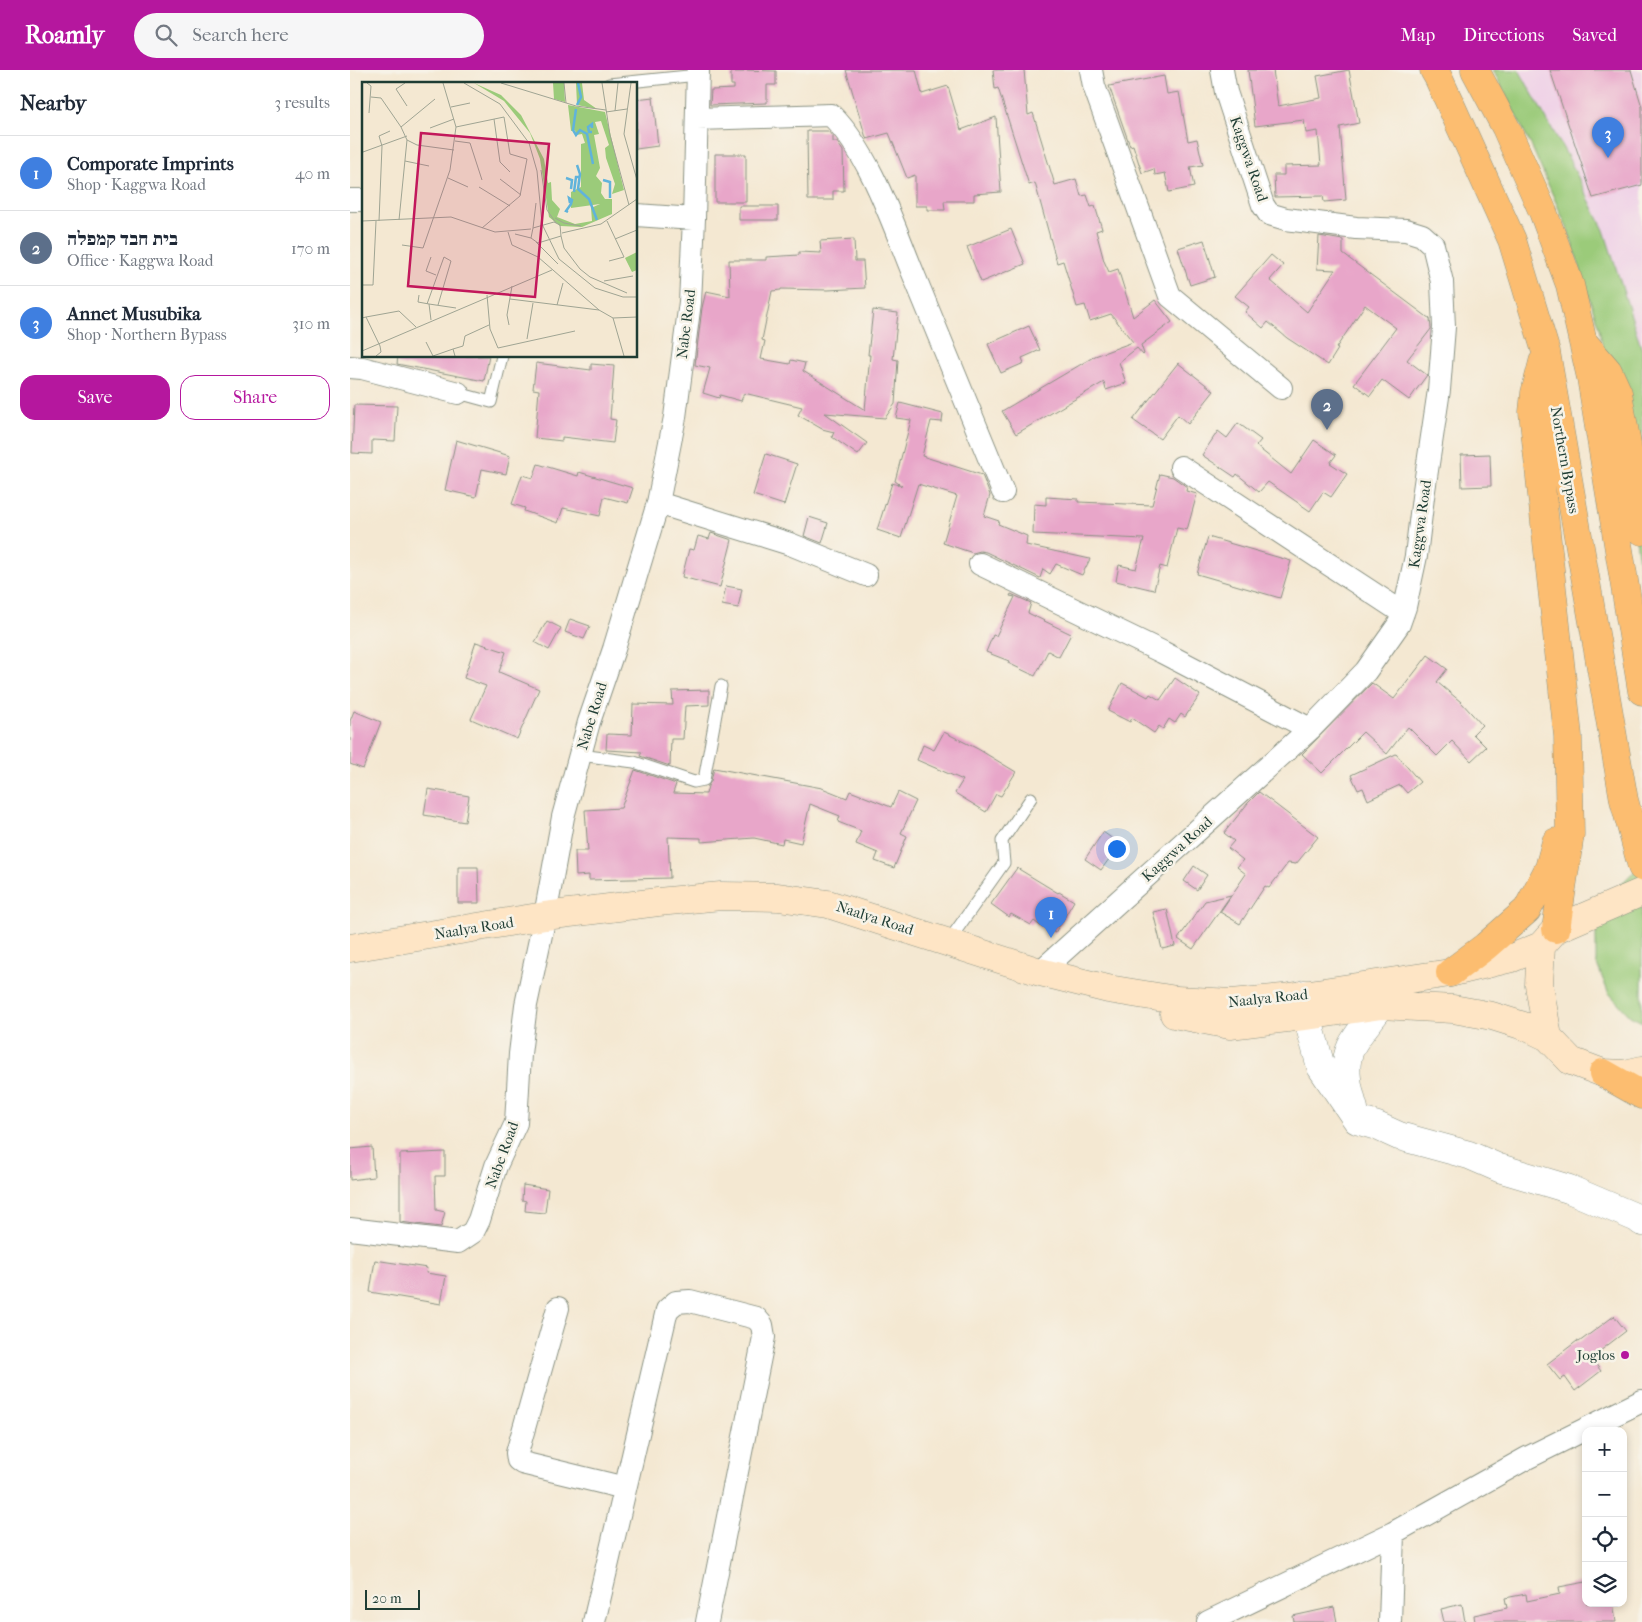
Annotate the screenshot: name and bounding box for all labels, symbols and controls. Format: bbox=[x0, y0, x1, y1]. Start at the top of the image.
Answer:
search box bbox=[134, 13, 484, 58]
text: Roamly bbox=[25, 21, 104, 49]
icon: search bbox=[152, 21, 180, 49]
text: Search here bbox=[192, 24, 289, 46]
text: Map bbox=[1401, 25, 1435, 46]
text: Directions bbox=[1463, 25, 1544, 46]
text: Saved bbox=[1572, 25, 1617, 46]
inset map bbox=[362, 82, 638, 358]
text: Nearby bbox=[20, 91, 86, 115]
text: 3 results bbox=[274, 93, 330, 112]
street label: Kaggwa Road bbox=[1226, 114, 1272, 205]
pin: 3 bbox=[1592, 117, 1624, 158]
text: Comporate Imprints bbox=[67, 153, 234, 175]
text: 1 bbox=[33, 164, 39, 183]
text: 40 m bbox=[295, 164, 330, 183]
text: Shop · Kaggwa Road bbox=[67, 175, 206, 194]
text: בית חבד קמפלה bbox=[67, 228, 178, 250]
text: 2 bbox=[32, 239, 40, 258]
text: 170 m bbox=[291, 239, 330, 258]
text: Office · Kaggwa Road bbox=[67, 251, 214, 270]
street label: Nabe Road bbox=[673, 287, 699, 360]
text: Annet Musubika bbox=[67, 303, 201, 325]
text: 3 bbox=[33, 314, 39, 333]
text: 310 m bbox=[292, 314, 330, 333]
text: Shop · Northern Bypass bbox=[67, 325, 227, 344]
button: Save bbox=[20, 375, 170, 420]
button: Share bbox=[180, 375, 330, 420]
pin: 2 bbox=[1311, 389, 1343, 430]
street label: Northern Bypass bbox=[1547, 405, 1583, 515]
street label: Kaggwa Road bbox=[1405, 478, 1435, 569]
street label: Nabe Road bbox=[573, 679, 611, 752]
street label: Kaggwa Road bbox=[1138, 812, 1217, 885]
your location bbox=[1104, 836, 1130, 862]
street label: Naalya Road bbox=[834, 897, 917, 939]
pin: 1 bbox=[1035, 897, 1067, 938]
street label: Naalya Road bbox=[433, 913, 516, 943]
street label: Naalya Road bbox=[1227, 985, 1310, 1011]
street label: Nabe Road bbox=[482, 1118, 523, 1191]
place label: Joglos bbox=[1576, 1346, 1615, 1364]
marker: Joglos bbox=[1619, 1349, 1631, 1361]
map controls bbox=[1582, 1427, 1627, 1607]
button: + bbox=[1582, 1427, 1627, 1472]
button: − bbox=[1582, 1472, 1627, 1517]
button: locate bbox=[1582, 1517, 1627, 1562]
button: layers bbox=[1582, 1562, 1627, 1607]
scale bar bbox=[365, 1587, 420, 1610]
text: 20 m bbox=[372, 1590, 402, 1607]

